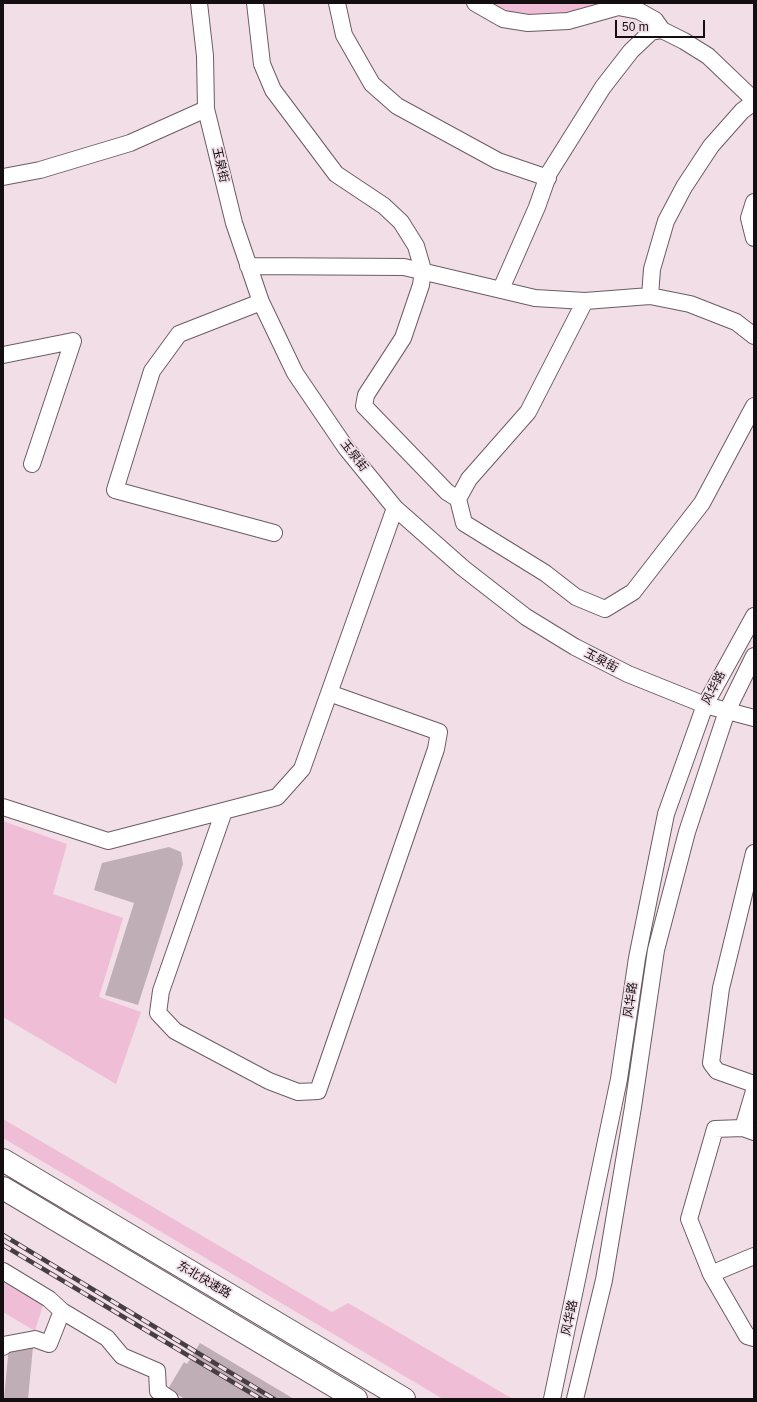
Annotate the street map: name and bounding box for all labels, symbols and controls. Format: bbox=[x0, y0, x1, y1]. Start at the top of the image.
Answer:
scale bar bbox=[617, 12, 707, 38]
text: 50 m bbox=[622, 20, 649, 34]
street label: 玉泉街 bbox=[209, 146, 231, 184]
street label: 玉泉街 bbox=[337, 437, 371, 475]
street label: 玉泉街 bbox=[582, 646, 620, 676]
street label: 风华路 bbox=[699, 669, 729, 707]
street label: 风华路 bbox=[621, 981, 641, 1019]
street label: 东北快速路 bbox=[175, 1258, 233, 1302]
street label: 风华路 bbox=[559, 1299, 581, 1337]

